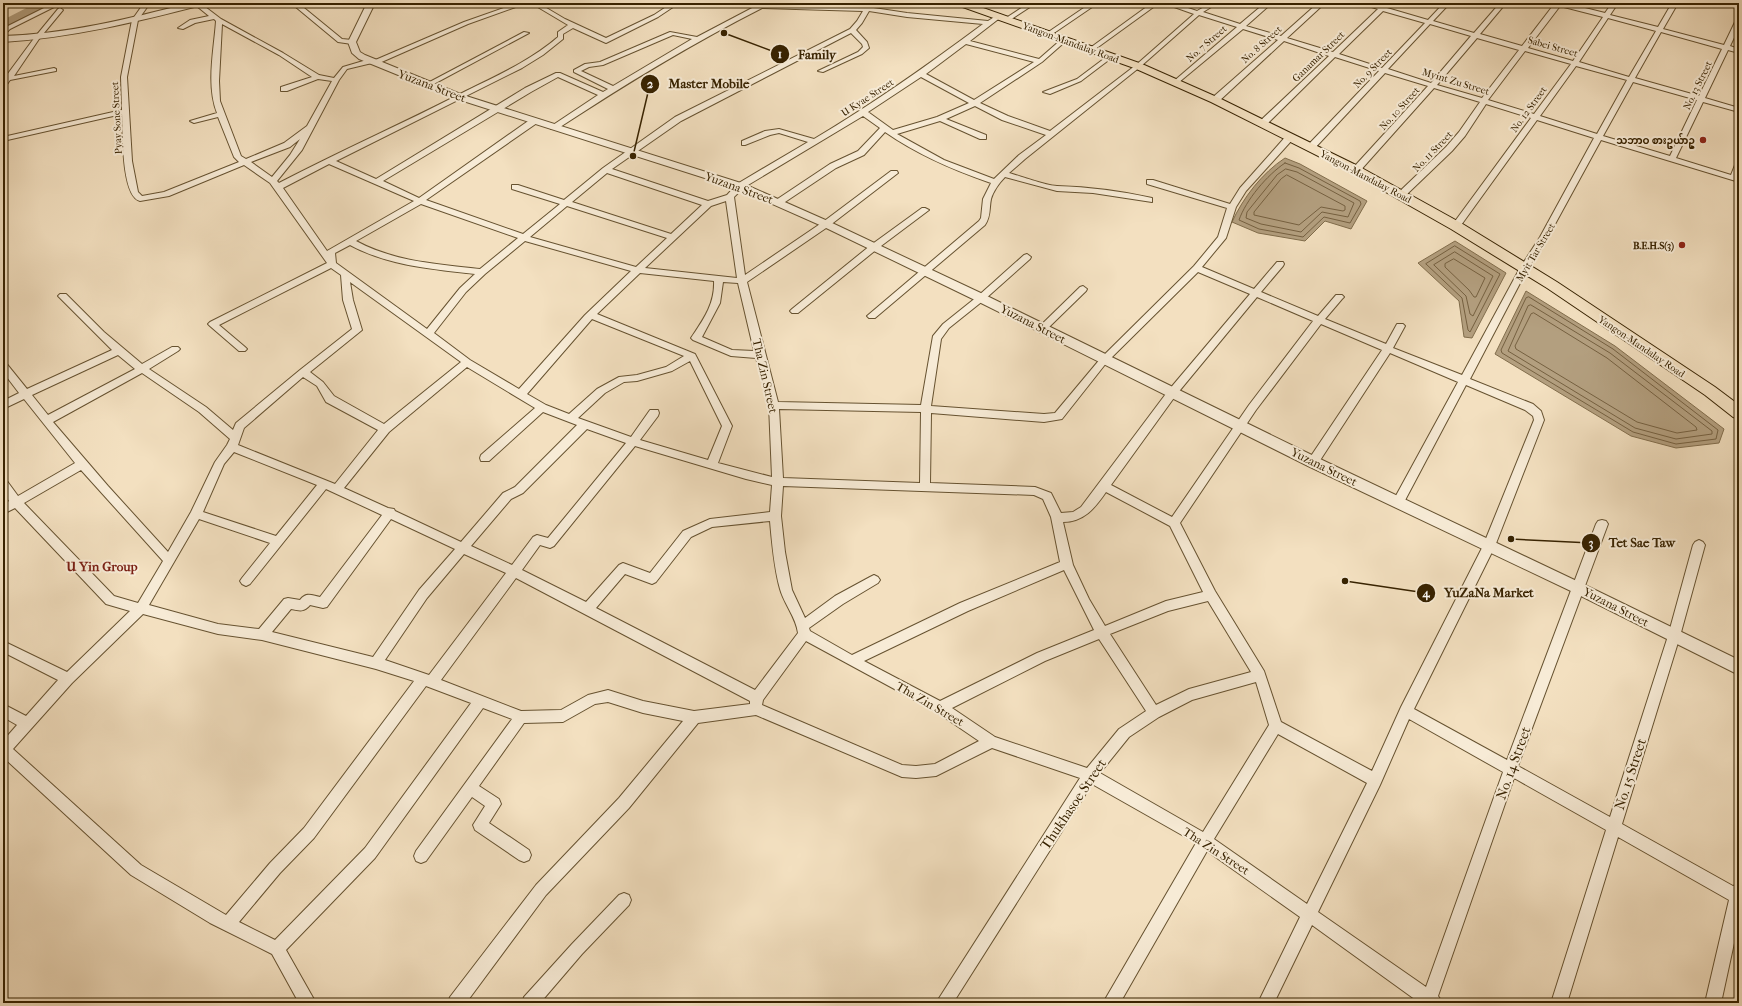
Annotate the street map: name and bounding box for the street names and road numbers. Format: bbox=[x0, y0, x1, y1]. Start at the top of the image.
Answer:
street label: Yangon-Mandalay Road bbox=[1020, 20, 1121, 66]
street label: No. 7 Street bbox=[1184, 23, 1230, 65]
street label: No. 8 Street bbox=[1239, 23, 1285, 66]
street label: Ganamar Street bbox=[1290, 29, 1348, 85]
street label: Sabei Street bbox=[1526, 34, 1580, 60]
street label: No. 9 Street bbox=[1351, 46, 1395, 91]
street label: No. 13 Street bbox=[1681, 59, 1715, 112]
street label: Yuzana Street bbox=[395, 66, 469, 106]
street label: Myint Zu Street bbox=[1421, 66, 1491, 98]
street label: U Kyae Street bbox=[839, 76, 896, 119]
street label: Pyay Sone Street bbox=[109, 81, 125, 155]
street label: No. 10 Street bbox=[1377, 84, 1423, 133]
street label: No. 12 Street bbox=[1508, 84, 1550, 135]
street label: No. 11 Street bbox=[1410, 128, 1455, 175]
street label: Yangon-Mandalay Road bbox=[1317, 147, 1414, 206]
street label: Yuzana Street bbox=[702, 169, 776, 207]
street label: Myit Tar Street bbox=[1514, 221, 1558, 284]
street label: Yuzana Street bbox=[997, 301, 1069, 347]
street label: Yangon-Mandalay Road bbox=[1595, 313, 1687, 381]
street label: Tha Zin Street bbox=[750, 337, 781, 415]
street label: Yuzana Street bbox=[1288, 445, 1360, 489]
street label: Yuzana Street bbox=[1580, 584, 1652, 630]
street label: Tha Zin Street bbox=[894, 679, 967, 729]
street label: No. 14 Street bbox=[1492, 724, 1535, 802]
street label: No. 15 Street bbox=[1611, 736, 1650, 812]
street label: Thukhasoe Street bbox=[1037, 756, 1110, 853]
street label: Tha Zin Street bbox=[1180, 824, 1252, 878]

